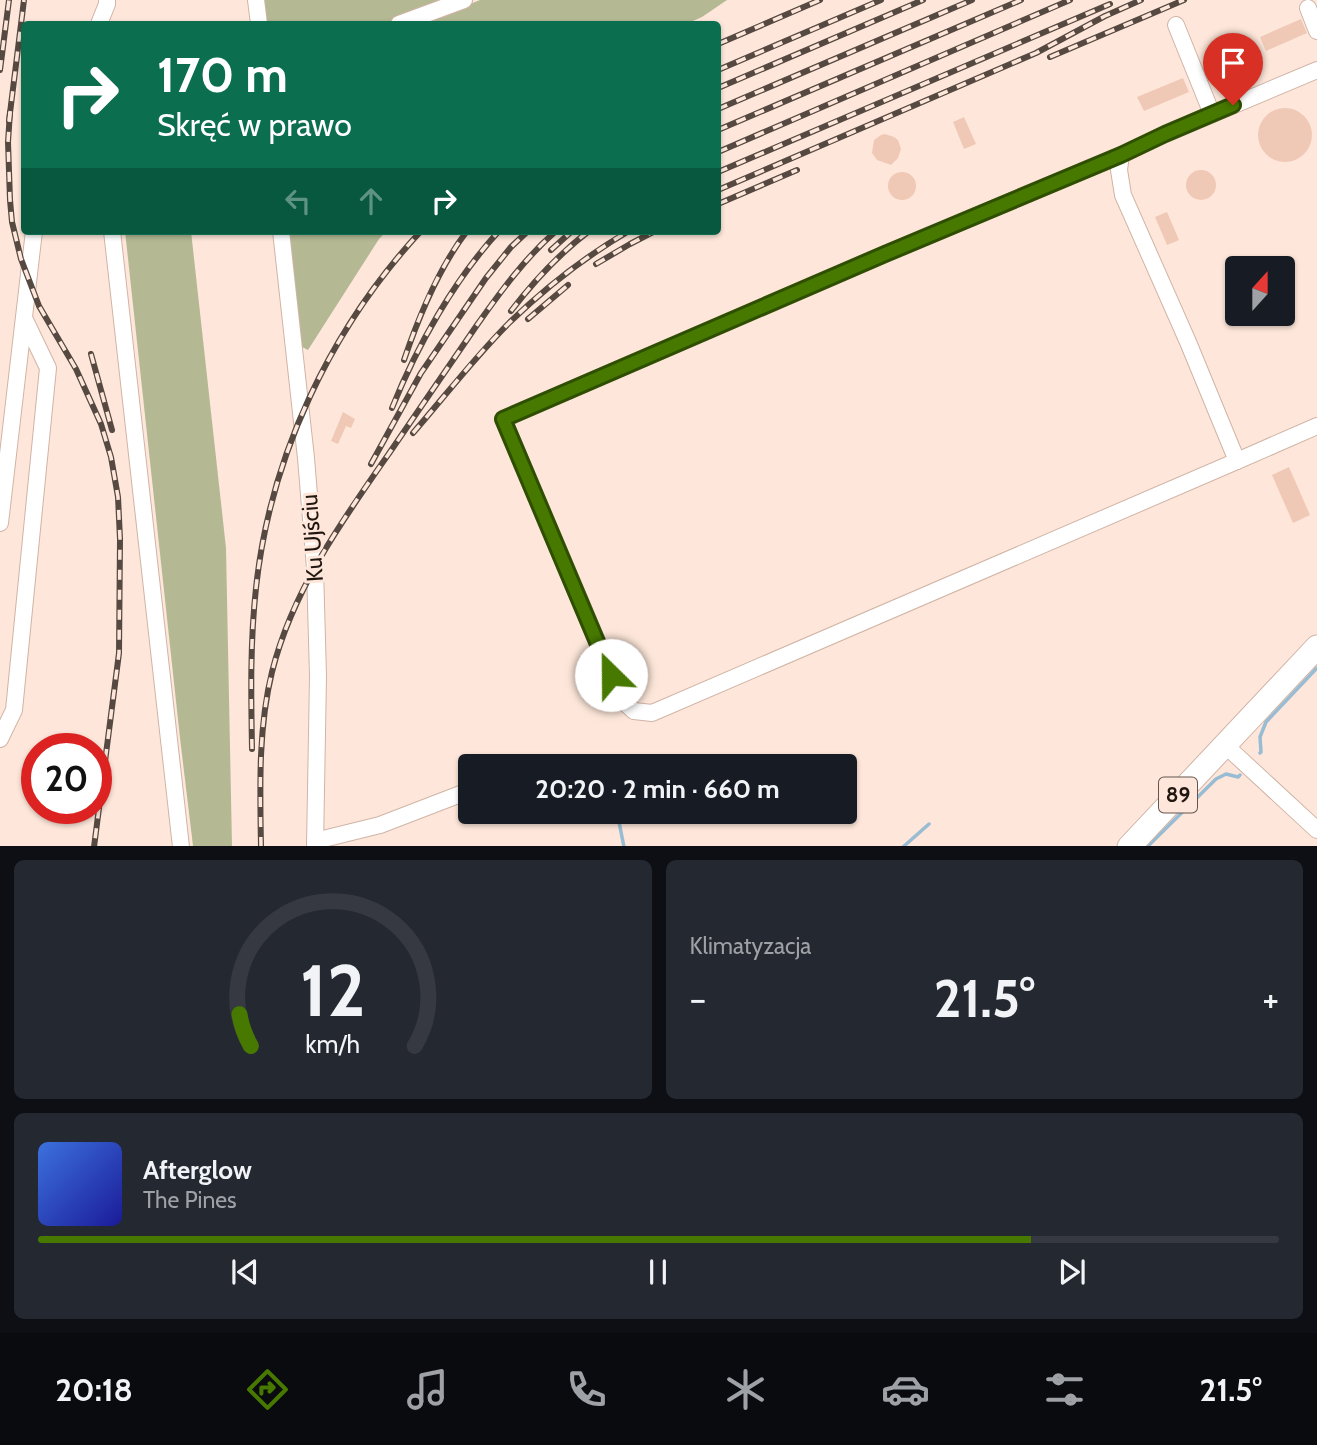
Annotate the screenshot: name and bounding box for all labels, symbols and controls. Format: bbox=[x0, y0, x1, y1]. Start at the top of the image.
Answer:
pin bbox=[1203, 33, 1263, 105]
icon: arrive bbox=[1214, 44, 1252, 82]
text: 170 m bbox=[157, 45, 288, 104]
icon: right bbox=[42, 49, 133, 140]
text: Skręć w prawo bbox=[157, 105, 352, 144]
icon: left bbox=[279, 182, 317, 220]
icon: ahead bbox=[352, 182, 390, 220]
icon: right bbox=[425, 182, 463, 220]
north arrow bbox=[1225, 256, 1295, 326]
map controls bbox=[1225, 256, 1295, 326]
street label: Ku Ujściu bbox=[295, 493, 329, 583]
position arrow bbox=[574, 638, 648, 712]
speed limit sign: 20 bbox=[21, 733, 112, 824]
text: 20:20 · 2 min · 660 m bbox=[535, 773, 780, 805]
road number: 89 bbox=[1159, 778, 1197, 812]
text: Klimatyzacja bbox=[690, 932, 811, 960]
text: 12 bbox=[300, 946, 365, 1034]
text: 21.5° bbox=[934, 967, 1035, 1030]
text: − bbox=[690, 975, 706, 1022]
text: + bbox=[1262, 975, 1279, 1022]
text: km/h bbox=[305, 1028, 360, 1058]
text: Afterglow bbox=[143, 1154, 252, 1186]
text: The Pines bbox=[143, 1186, 237, 1214]
icon: previous bbox=[226, 1253, 264, 1291]
icon: pause bbox=[639, 1253, 677, 1291]
icon: next bbox=[1053, 1253, 1091, 1291]
icon: directions bbox=[243, 1365, 292, 1414]
icon: music bbox=[403, 1365, 452, 1414]
icon: phone bbox=[562, 1365, 611, 1414]
icon: climate bbox=[721, 1365, 770, 1414]
icon: car bbox=[881, 1365, 930, 1414]
icon: filters bbox=[1040, 1365, 1089, 1414]
text: 20:18 bbox=[55, 1370, 133, 1409]
text: 21.5° bbox=[1199, 1370, 1262, 1409]

